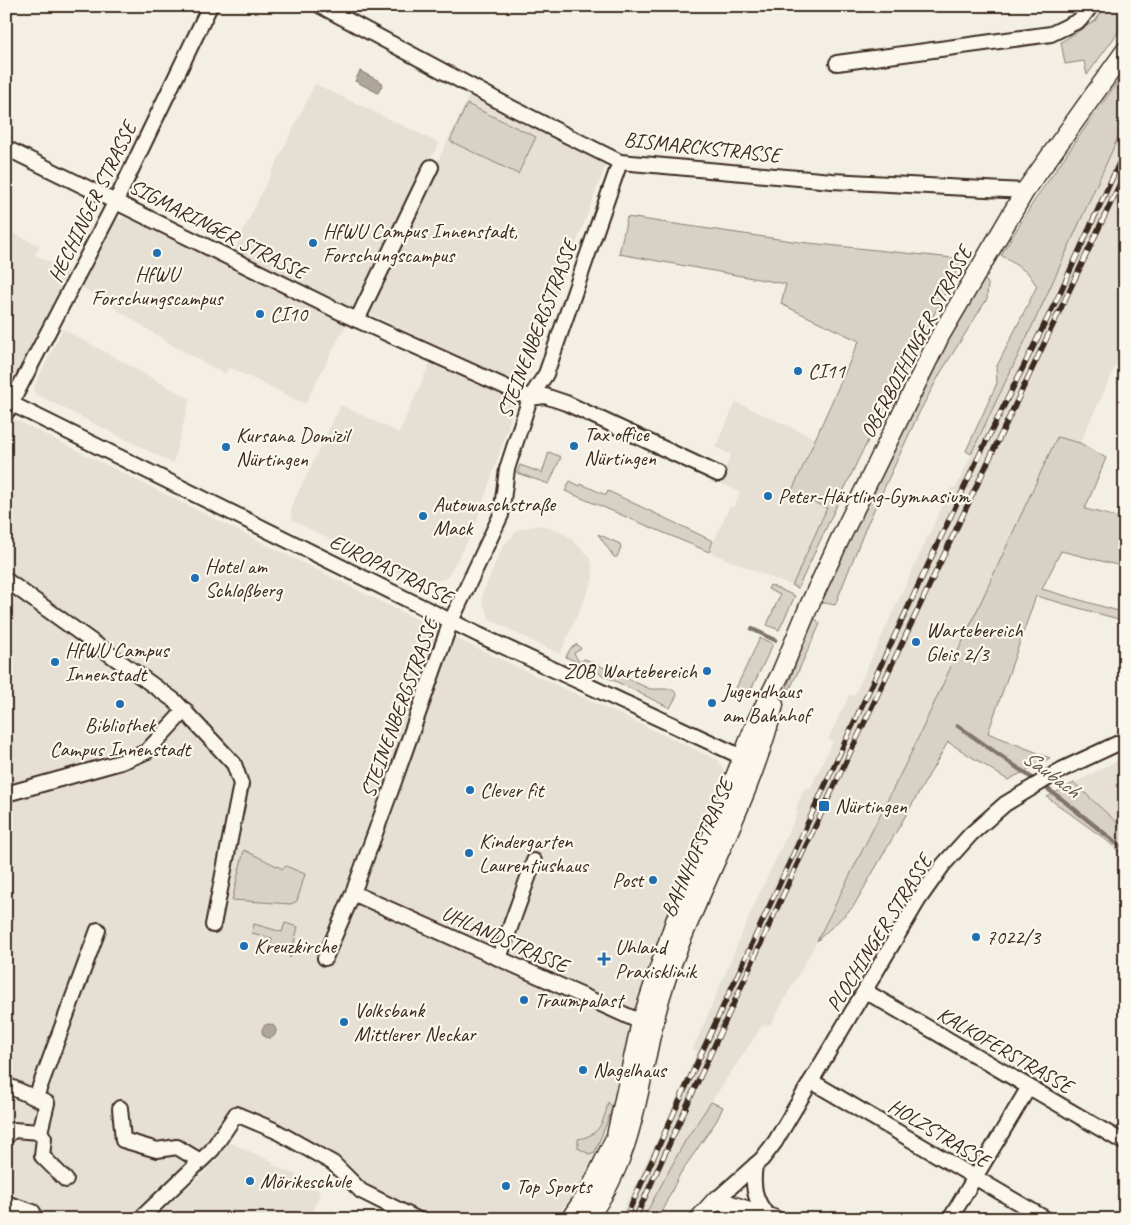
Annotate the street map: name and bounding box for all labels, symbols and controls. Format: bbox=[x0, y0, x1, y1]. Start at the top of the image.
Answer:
street label: HECHINGER STRASSE bbox=[42, 115, 143, 286]
street label: BISMARCKSTRASSE bbox=[623, 126, 784, 168]
street label: SIGMARINGER STRASSE bbox=[125, 173, 313, 286]
place label: HfWU Campus Innenstadt, Forschungscampus bbox=[323, 218, 518, 268]
street label: STEINENBERGSTRASSE bbox=[491, 234, 584, 422]
marker: HfWU Campus Innenstadt, Forschungscampus bbox=[307, 237, 319, 249]
street label: OBERBOIHINGER STRASSE bbox=[854, 239, 979, 442]
marker: HfWU Forschungscampus bbox=[151, 247, 163, 259]
place label: HfWU Forschungscampus bbox=[91, 261, 224, 311]
place label: CI10 bbox=[270, 301, 309, 327]
marker: CI10 bbox=[254, 308, 266, 320]
place label: CI11 bbox=[808, 358, 847, 384]
marker: CI11 bbox=[792, 365, 804, 377]
place label: Tax office Nürtingen bbox=[584, 421, 657, 471]
place label: Kursana Domizil Nürtingen bbox=[236, 422, 352, 472]
marker: Tax office Nürtingen bbox=[568, 440, 580, 452]
marker: Kursana Domizil Nürtingen bbox=[220, 441, 232, 453]
place label: Peter-Härtling-Gymnasium bbox=[778, 483, 971, 509]
marker: Peter-Härtling-Gymnasium bbox=[762, 490, 774, 502]
place label: Autowaschstraße Mack bbox=[433, 491, 557, 541]
marker: Autowaschstraße Mack bbox=[417, 510, 429, 522]
street label: EUROPASTRASSE bbox=[325, 528, 459, 611]
place label: Hotel am Schloßberg bbox=[205, 553, 284, 603]
marker: Hotel am Schloßberg bbox=[189, 572, 201, 584]
street label: STEINENBERGSTRASSE bbox=[355, 613, 444, 801]
place label: Wartebereich Gleis 2/3 bbox=[926, 617, 1023, 667]
marker: Wartebereich Gleis 2/3 bbox=[910, 636, 922, 648]
place label: HfWU Campus Innenstadt bbox=[65, 637, 170, 687]
marker: HfWU Campus Innenstadt bbox=[49, 656, 61, 668]
place label: ZOB Wartebereich bbox=[564, 658, 697, 684]
marker: ZOB Wartebereich bbox=[701, 665, 713, 677]
place label: Jugendhaus am Bahnhof bbox=[721, 678, 814, 728]
marker: Jugendhaus am Bahnhof bbox=[706, 697, 718, 709]
marker: Bibliothek Campus Innenstadt bbox=[114, 698, 126, 710]
place label: Bibliothek Campus Innenstadt bbox=[50, 712, 192, 762]
water label: Saubach bbox=[1017, 744, 1087, 805]
street label: BAHNHOFSTRASSE bbox=[655, 772, 740, 921]
place label: Clever fit bbox=[480, 777, 545, 803]
marker: Clever fit bbox=[464, 784, 476, 796]
place label: Nürtingen bbox=[835, 793, 908, 819]
marker: Nürtingen bbox=[817, 799, 831, 813]
place label: Kindergarten Laurentiushaus bbox=[479, 828, 589, 878]
marker: Kindergarten Laurentiushaus bbox=[463, 847, 475, 859]
street label: PLOCHINGER STRASSE bbox=[820, 848, 939, 1016]
place label: Post bbox=[612, 867, 645, 893]
marker: Post bbox=[647, 874, 659, 886]
street label: UHLANDSTRASSE bbox=[438, 900, 575, 980]
place label: 7022/3 bbox=[986, 924, 1042, 950]
marker: 7022/3 bbox=[970, 931, 982, 943]
place label: Kreuzkirche bbox=[254, 933, 338, 959]
place label: Uhland Praxisklinik bbox=[615, 934, 698, 984]
marker: Kreuzkirche bbox=[238, 940, 250, 952]
marker: Uhland Praxisklinik bbox=[597, 952, 611, 966]
place label: Traumpalast bbox=[534, 987, 626, 1013]
marker: Traumpalast bbox=[518, 994, 530, 1006]
place label: Volksbank Mittlerer Neckar bbox=[354, 997, 477, 1047]
street label: KALKOFERSTRASSE bbox=[933, 1001, 1079, 1101]
marker: Volksbank Mittlerer Neckar bbox=[338, 1016, 350, 1028]
place label: Nagelhaus bbox=[593, 1057, 667, 1083]
marker: Nagelhaus bbox=[577, 1064, 589, 1076]
street label: HOLZSTRASSE bbox=[884, 1093, 996, 1175]
place label: Mörikeschule bbox=[260, 1168, 353, 1194]
place label: Top Sports bbox=[516, 1173, 593, 1199]
marker: Mörikeschule bbox=[244, 1175, 256, 1187]
marker: Top Sports bbox=[500, 1180, 512, 1192]

